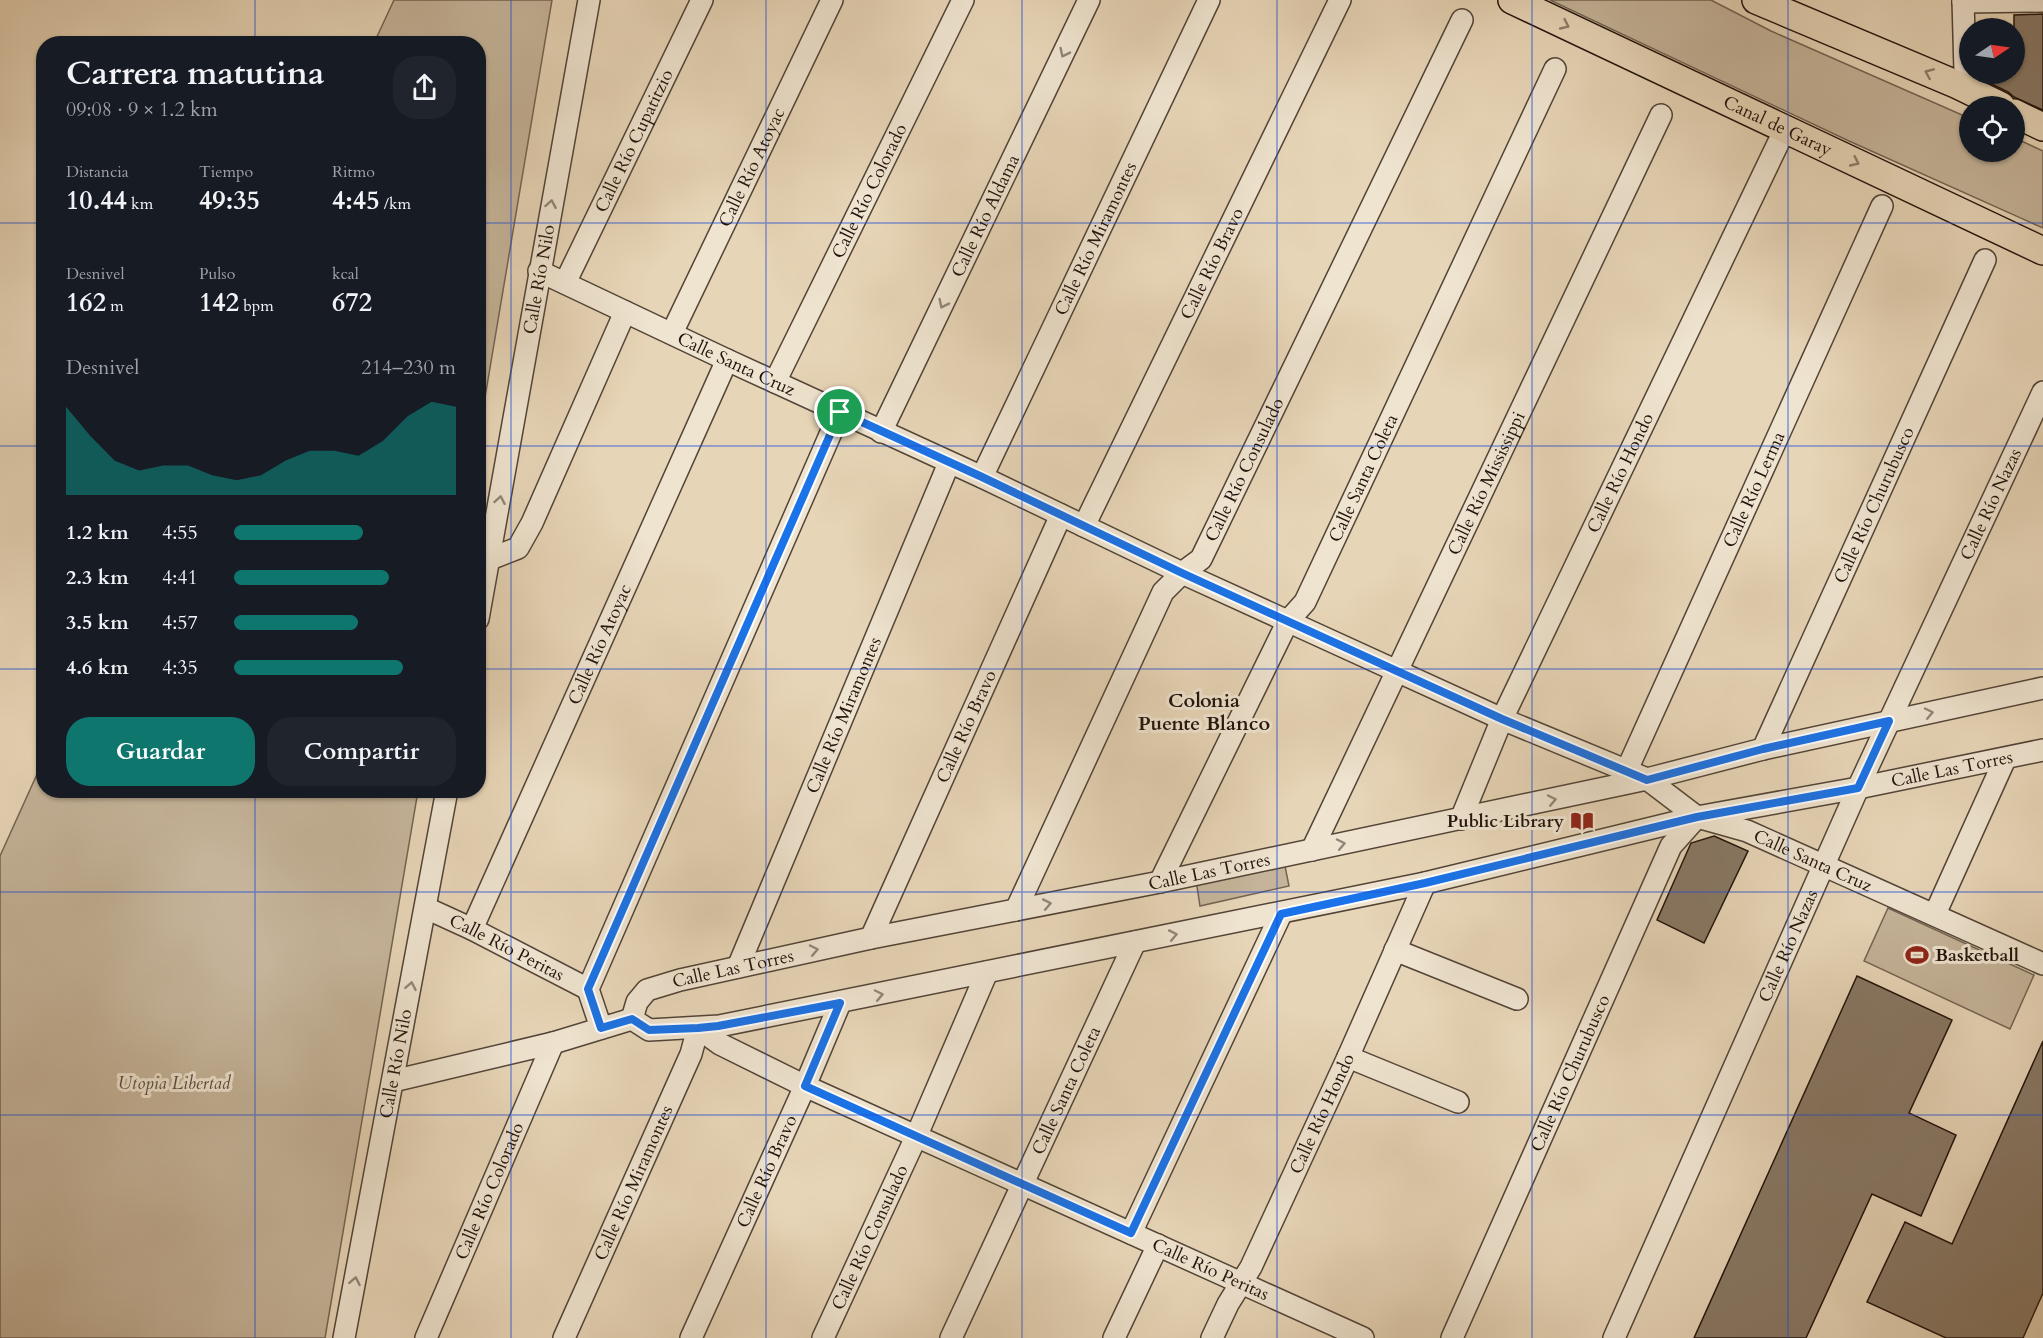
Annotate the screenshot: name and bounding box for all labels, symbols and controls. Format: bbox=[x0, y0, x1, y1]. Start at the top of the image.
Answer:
one-way arrow bbox=[1559, 17, 1570, 29]
north arrow bbox=[1959, 18, 2025, 84]
map controls bbox=[1959, 18, 2025, 162]
one-way arrow bbox=[1060, 46, 1071, 57]
text: Carrera matutina bbox=[66, 51, 324, 96]
button: share bbox=[393, 56, 456, 119]
street label: Calle Río Cupatitzio bbox=[589, 65, 680, 217]
one-way arrow bbox=[1924, 68, 1935, 80]
street label: Canal de Garay bbox=[1719, 90, 1836, 163]
text: 09:08 · 9 × 1.2 km bbox=[66, 96, 218, 123]
button: locate bbox=[1959, 96, 2025, 162]
street label: Calle Río Atoyac bbox=[713, 104, 791, 231]
street label: Calle Río Colorado bbox=[826, 119, 913, 263]
street label: Calle Río Aldama bbox=[945, 150, 1026, 282]
one-way arrow bbox=[1849, 155, 1860, 167]
street label: Calle Río Miramontes bbox=[1049, 158, 1143, 320]
text: Distancia bbox=[66, 161, 129, 183]
text: Tiempo bbox=[199, 161, 253, 183]
text: Ritmo bbox=[332, 161, 375, 183]
text: 10.44 bbox=[66, 183, 127, 218]
text: 49:35 bbox=[199, 183, 260, 218]
text: 4:45 bbox=[332, 183, 380, 218]
text: km bbox=[127, 193, 153, 215]
text: /km bbox=[380, 193, 411, 215]
one-way arrow bbox=[544, 199, 557, 209]
street label: Calle Río Bravo bbox=[1174, 203, 1250, 324]
street label: Calle Río Nilo bbox=[517, 223, 562, 336]
text: Desnivel bbox=[66, 263, 125, 285]
text: Pulso bbox=[199, 263, 235, 285]
text: kcal bbox=[332, 263, 359, 285]
text: 162 bbox=[66, 285, 106, 320]
text: 142 bbox=[199, 285, 239, 320]
text: 672 bbox=[332, 285, 372, 320]
text: m bbox=[106, 295, 124, 317]
text: bpm bbox=[239, 295, 274, 317]
one-way arrow bbox=[938, 298, 950, 309]
street label: Calle Santa Cruz bbox=[673, 326, 799, 403]
text: Desnivel bbox=[66, 354, 139, 381]
text: 214–230 m bbox=[361, 354, 456, 381]
pin bbox=[814, 386, 865, 437]
street label: Calle Río Consulado bbox=[1199, 393, 1290, 546]
icon: arrive bbox=[823, 395, 856, 428]
street label: Calle Río Mississippi bbox=[1442, 407, 1531, 559]
street label: Calle Río Hondo bbox=[1581, 409, 1660, 537]
street label: Calle Santa Coleta bbox=[1323, 410, 1404, 547]
street label: Calle Río Churubusco bbox=[1828, 423, 1921, 587]
street label: Calle Río Lerma bbox=[1717, 428, 1791, 552]
street label: Calle Río Nazas bbox=[1954, 444, 2028, 564]
one-way arrow bbox=[493, 495, 506, 505]
text: 1.2 km bbox=[66, 519, 129, 546]
text: 4:55 bbox=[162, 519, 198, 546]
text: 2.3 km bbox=[66, 564, 129, 591]
text: 4:41 bbox=[162, 564, 198, 591]
street label: Calle Río Atoyac bbox=[562, 580, 638, 709]
text: 3.5 km bbox=[66, 609, 129, 636]
text: 4:57 bbox=[162, 609, 198, 636]
street label: Calle Río Miramontes bbox=[800, 633, 888, 797]
text: 4.6 km bbox=[66, 654, 129, 681]
text: 4:35 bbox=[162, 654, 198, 681]
street label: Calle Río Bravo bbox=[930, 666, 1003, 787]
district label: Colonia Puente Blanco bbox=[1138, 687, 1270, 737]
one-way arrow bbox=[1924, 707, 1934, 720]
button: Guardar bbox=[66, 717, 255, 786]
button: Compartir bbox=[267, 717, 456, 786]
street label: Calle Las Torres bbox=[1889, 745, 2015, 794]
one-way arrow bbox=[1547, 794, 1557, 807]
library icon: Public Library bbox=[1569, 808, 1595, 834]
place label: Public Library bbox=[1447, 809, 1565, 834]
street label: Calle Santa Cruz bbox=[1749, 824, 1876, 899]
one-way arrow bbox=[1336, 838, 1346, 851]
street label: Calle Las Torres bbox=[1146, 847, 1272, 897]
street label: Calle Río Nazas bbox=[1752, 886, 1824, 1006]
one-way arrow bbox=[1041, 898, 1051, 911]
street label: Calle Río Peritas bbox=[445, 908, 568, 988]
one-way arrow bbox=[1168, 929, 1178, 942]
sports icon: Basketball bbox=[1904, 942, 1930, 968]
street label: Calle Las Torres bbox=[669, 943, 796, 995]
place label: Basketball bbox=[1935, 943, 2019, 968]
one-way arrow bbox=[809, 945, 819, 958]
one-way arrow bbox=[404, 981, 417, 991]
one-way arrow bbox=[874, 989, 884, 1002]
street label: Calle Río Churubusco bbox=[1525, 991, 1616, 1156]
street label: Calle Río Nilo bbox=[374, 1007, 419, 1121]
street label: Calle Santa Coleta bbox=[1026, 1022, 1107, 1159]
street label: Calle Río Hondo bbox=[1284, 1049, 1361, 1178]
park label: Utopia Libertad bbox=[118, 1071, 232, 1096]
street label: Calle Río Miramontes bbox=[588, 1102, 679, 1265]
street label: Calle Río Bravo bbox=[730, 1111, 803, 1232]
street label: Calle Río Colorado bbox=[449, 1118, 530, 1264]
street label: Calle Río Consulado bbox=[826, 1161, 915, 1314]
street label: Calle Río Peritas bbox=[1148, 1232, 1273, 1307]
one-way arrow bbox=[348, 1276, 361, 1286]

